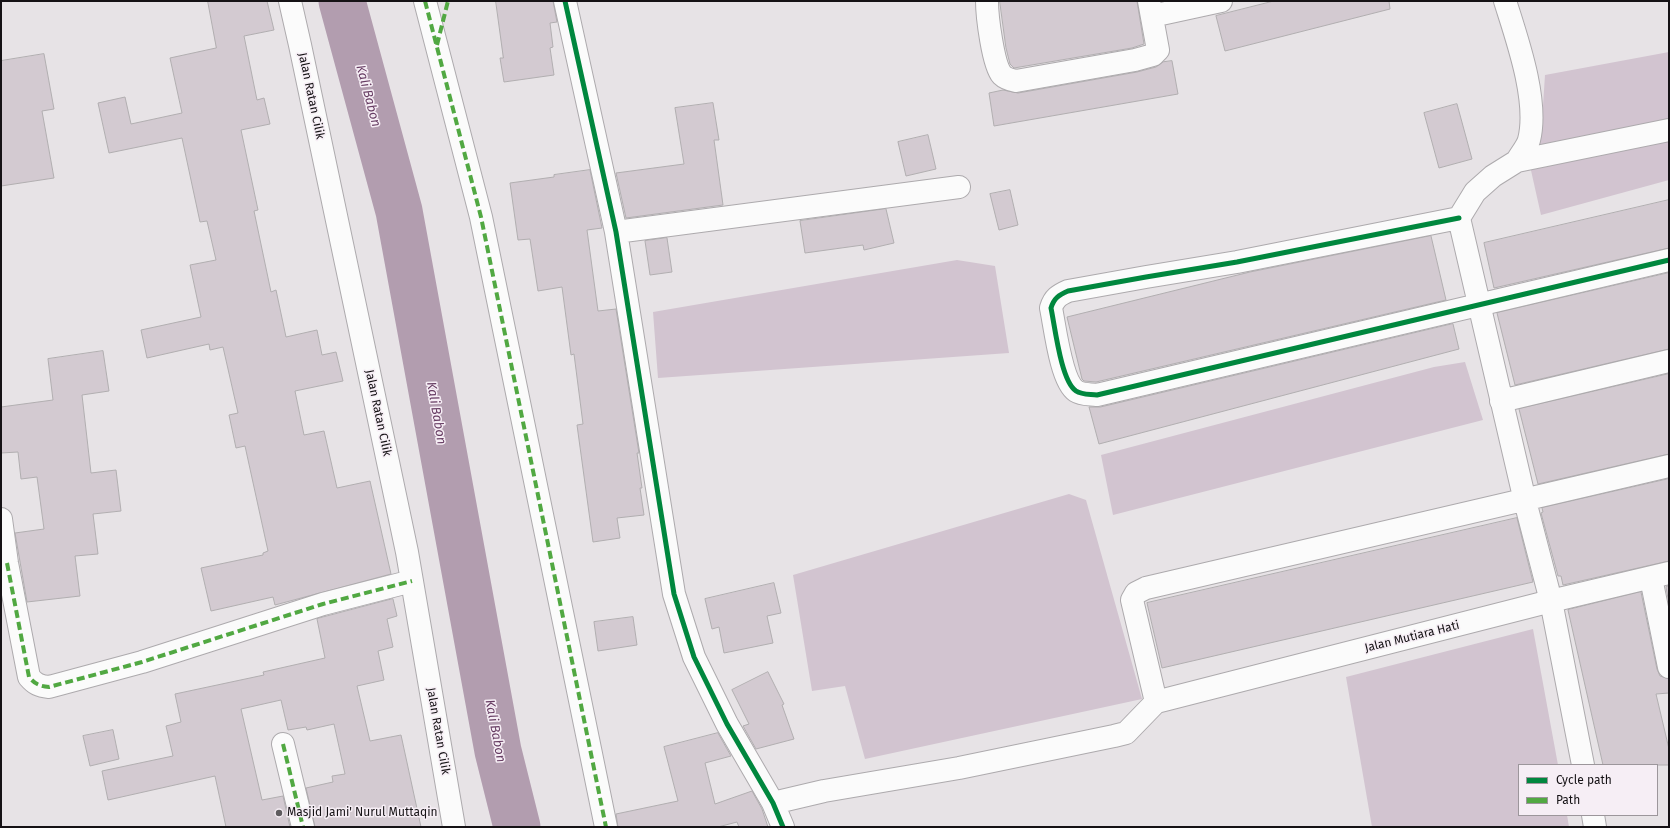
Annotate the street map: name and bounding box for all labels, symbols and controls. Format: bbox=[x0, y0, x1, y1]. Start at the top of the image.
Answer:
street label: Jalan Ratan Cilik bbox=[295, 51, 327, 141]
water label: Kali Babon bbox=[352, 63, 384, 129]
street label: Jalan Ratan Cilik bbox=[362, 368, 394, 458]
water label: Kali Babon bbox=[423, 380, 449, 446]
street label: Jalan Mutiara Hati bbox=[1363, 618, 1461, 656]
street label: Jalan Ratan Cilik bbox=[423, 686, 453, 776]
water label: Kali Babon bbox=[481, 698, 509, 764]
legend bbox=[1518, 764, 1658, 816]
text: Cycle path bbox=[1556, 773, 1612, 787]
text: Path bbox=[1556, 793, 1580, 807]
place label: Masjid Jami' Nurul Muttaqin bbox=[287, 806, 438, 820]
marker: Masjid Jami' Nurul Muttaqin bbox=[274, 808, 284, 818]

